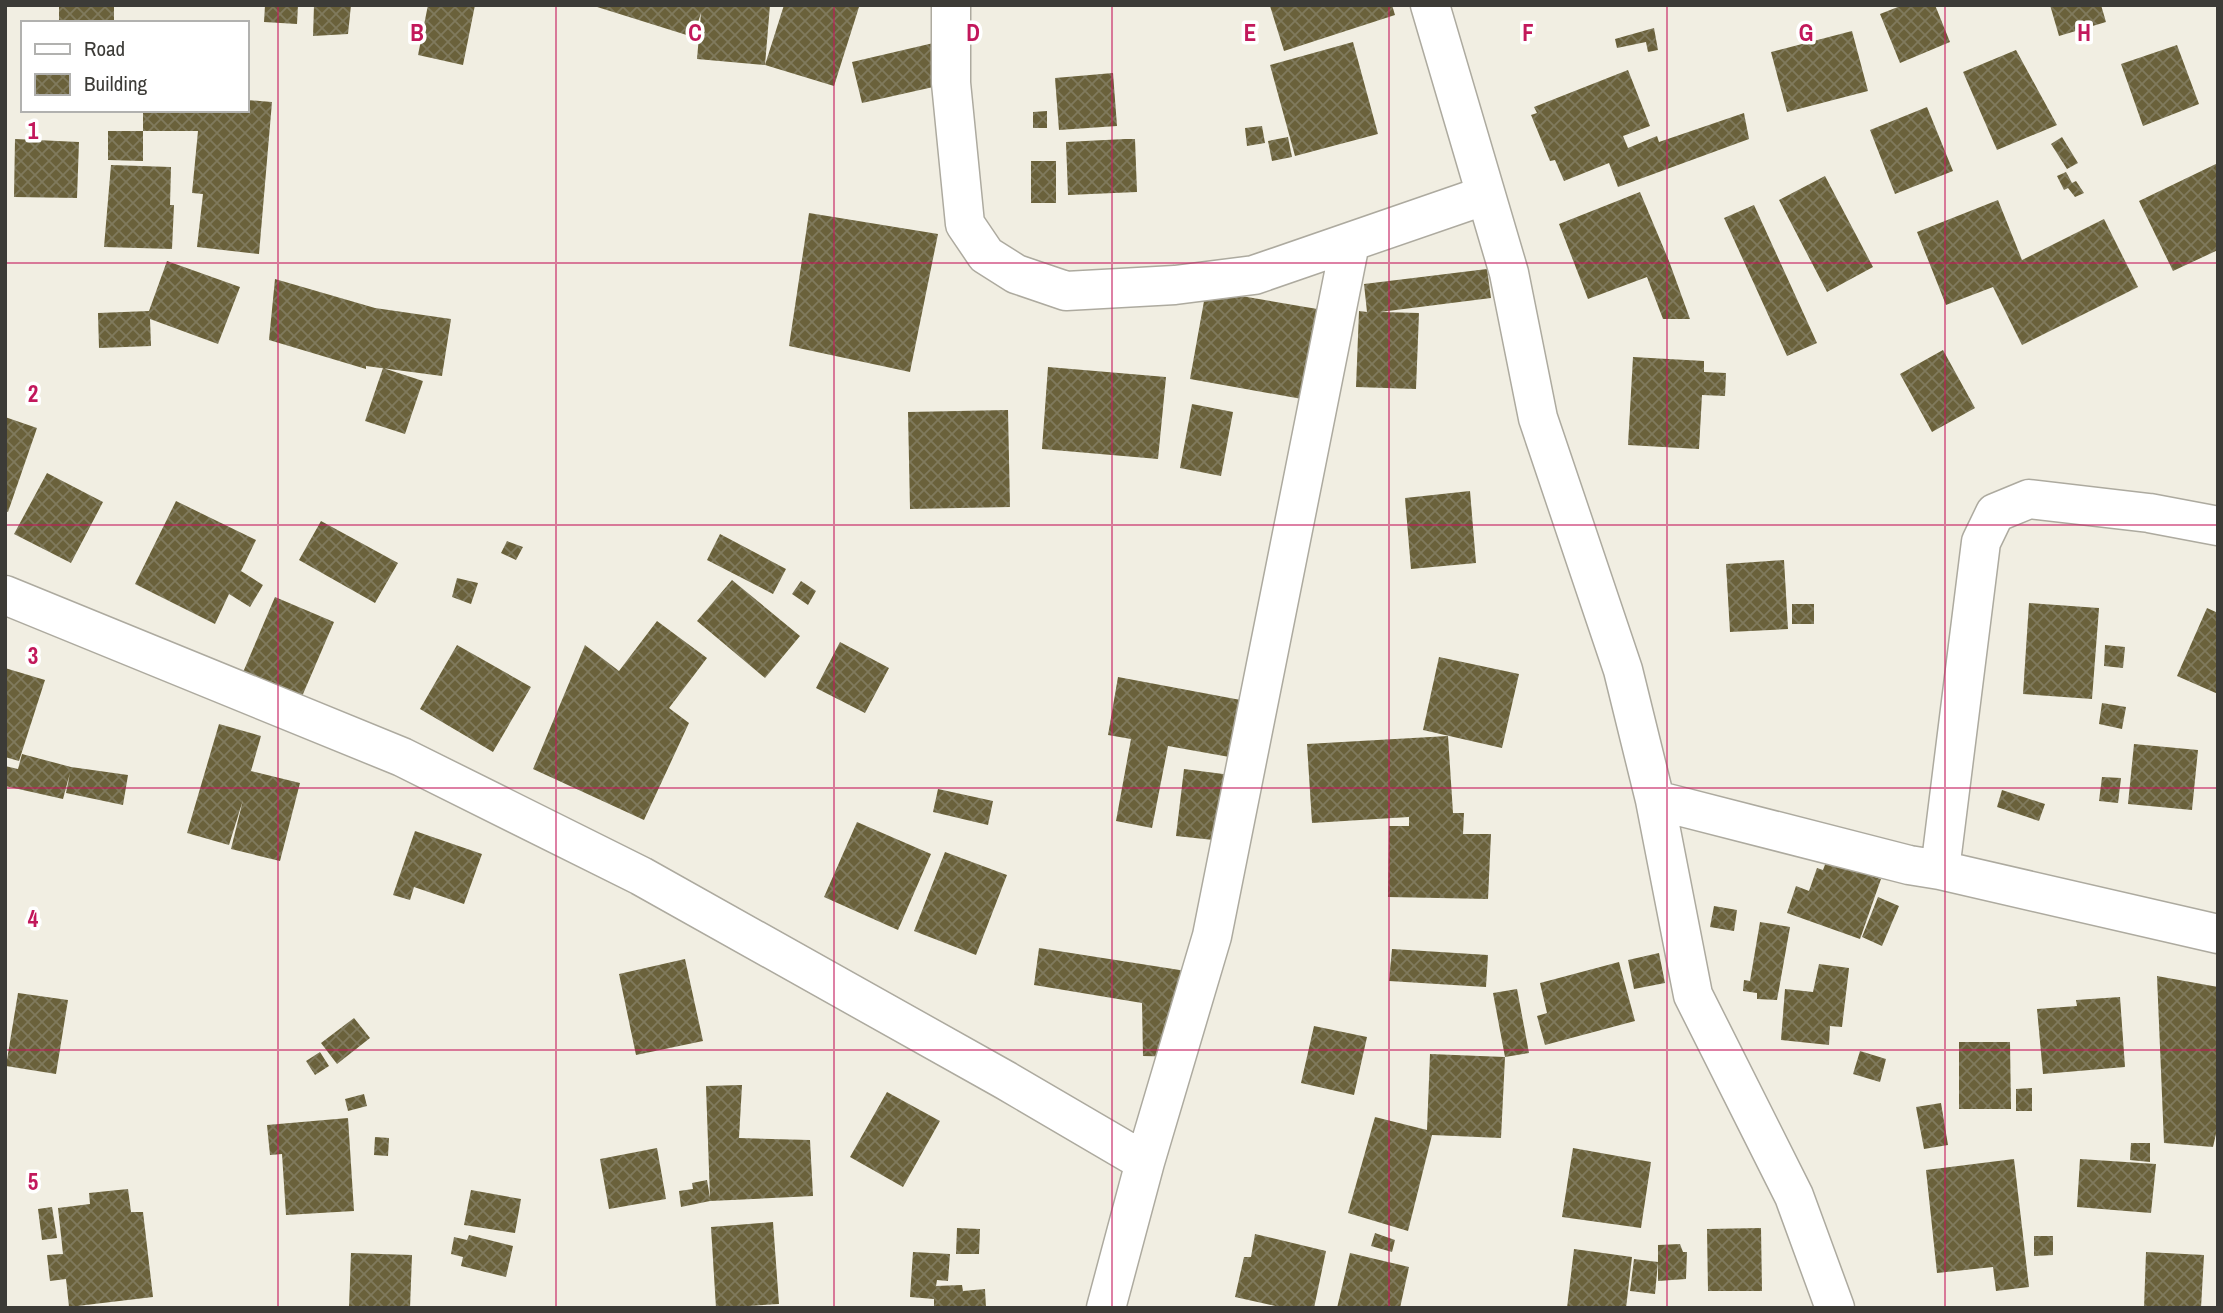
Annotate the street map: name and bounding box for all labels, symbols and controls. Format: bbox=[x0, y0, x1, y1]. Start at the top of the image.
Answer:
text: B bbox=[410, 17, 424, 48]
text: C bbox=[688, 17, 702, 48]
text: D bbox=[966, 17, 980, 48]
text: E bbox=[1244, 17, 1256, 48]
text: F bbox=[1522, 17, 1534, 48]
text: G bbox=[1799, 17, 1813, 48]
text: H bbox=[2077, 17, 2091, 48]
legend bbox=[21, 21, 248, 112]
text: Road bbox=[84, 34, 125, 63]
text: Building bbox=[84, 69, 148, 98]
text: 1 bbox=[28, 115, 39, 146]
text: 2 bbox=[28, 378, 38, 409]
text: 3 bbox=[28, 640, 38, 671]
text: 4 bbox=[28, 903, 39, 934]
text: 5 bbox=[28, 1166, 38, 1197]

